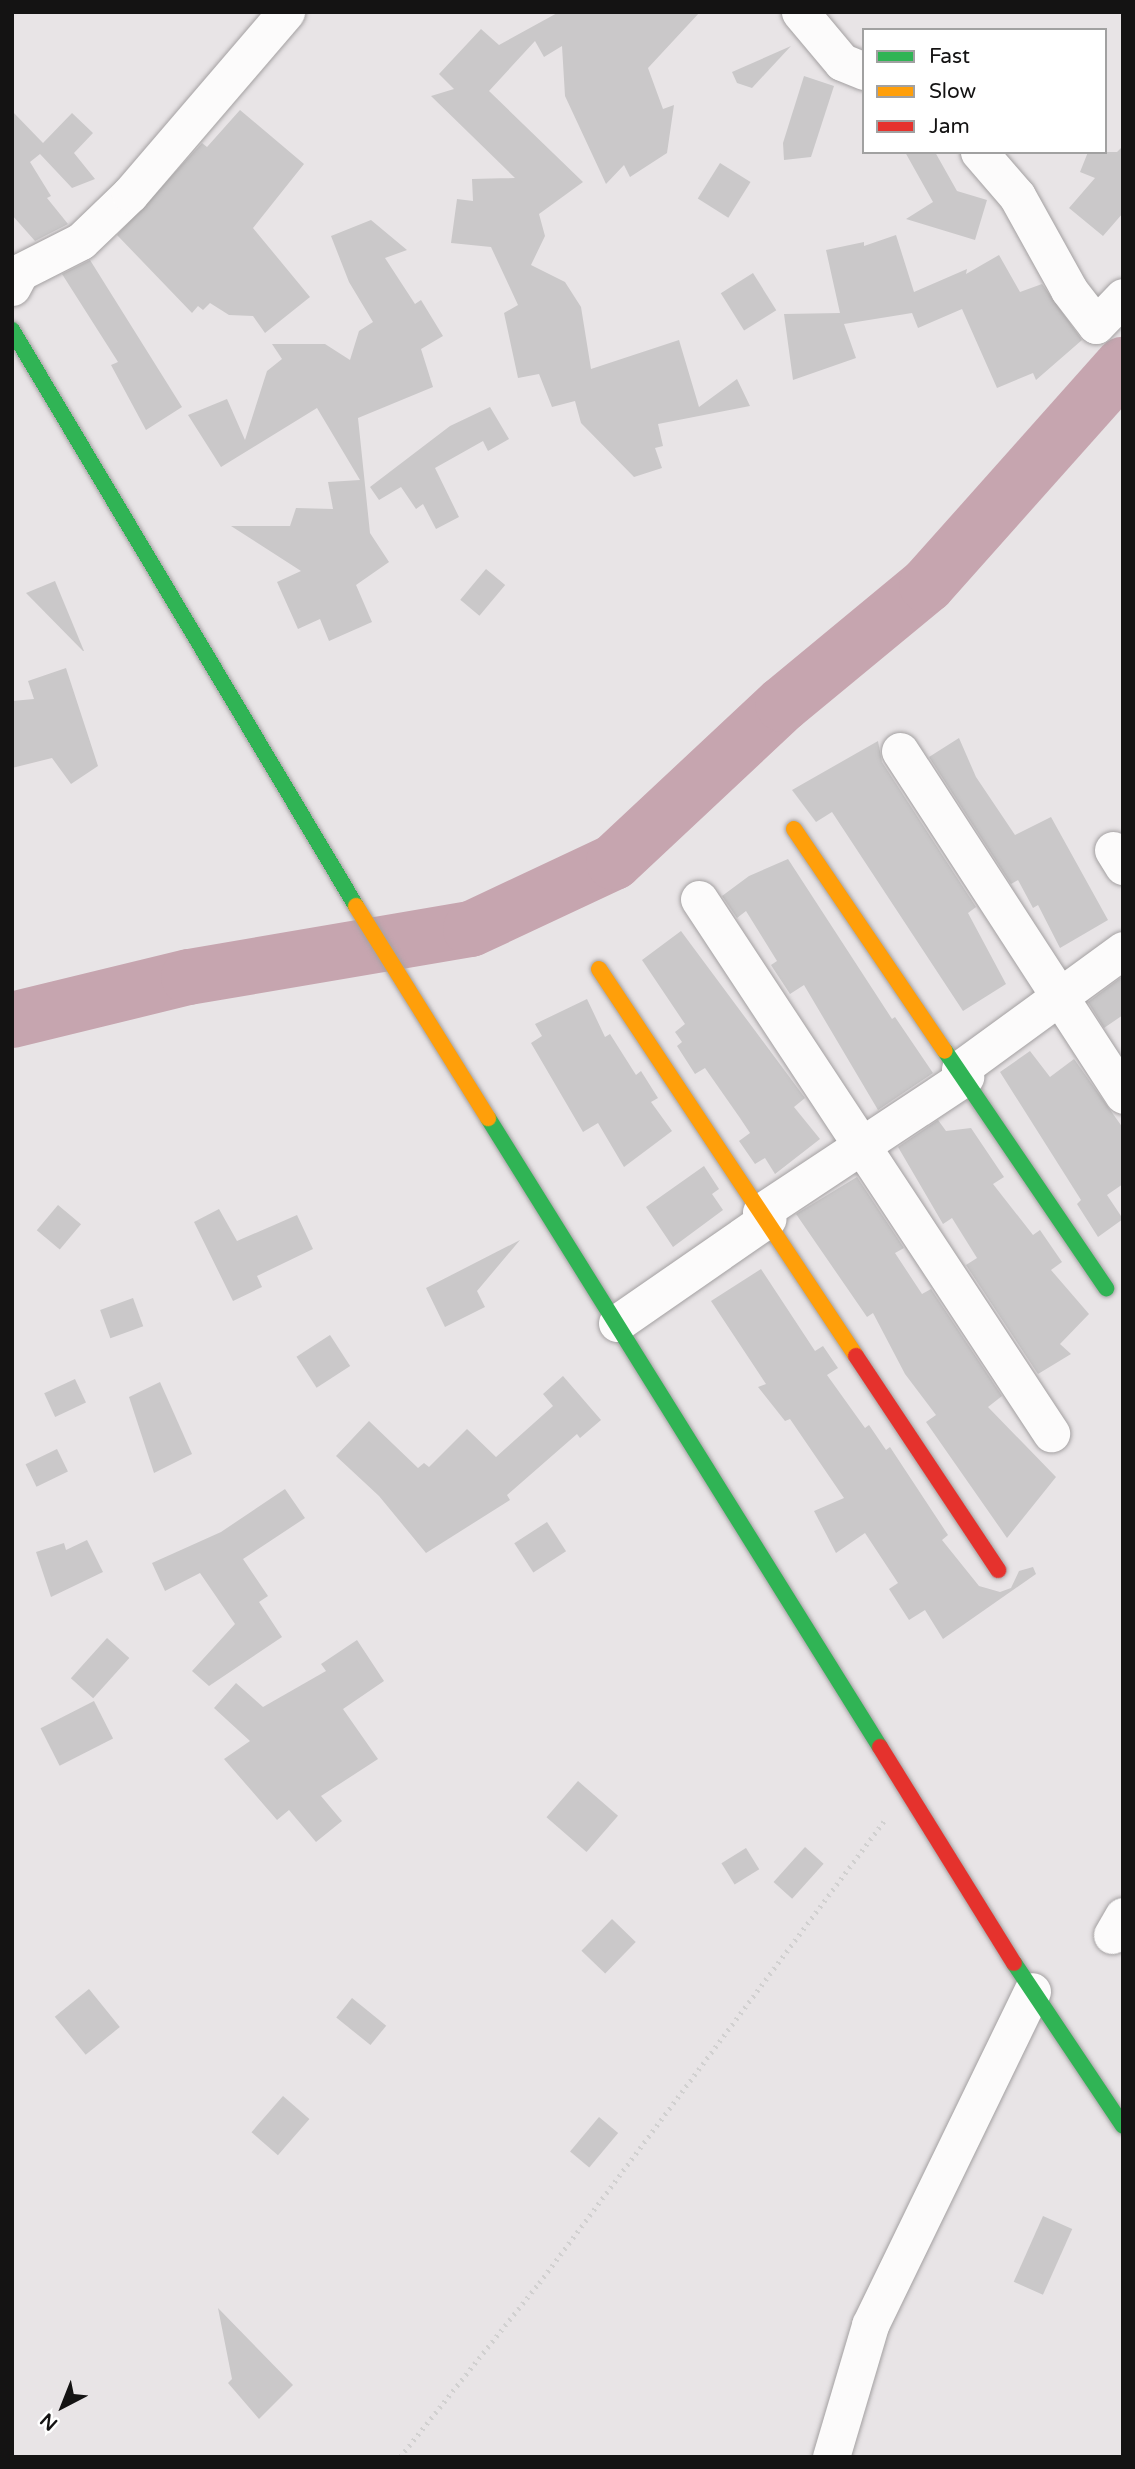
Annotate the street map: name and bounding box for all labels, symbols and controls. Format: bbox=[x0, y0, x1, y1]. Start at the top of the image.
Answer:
legend bbox=[862, 28, 1107, 154]
text: Fast bbox=[929, 44, 970, 69]
text: Slow bbox=[929, 79, 976, 104]
text: Jam bbox=[929, 114, 970, 139]
north arrow bbox=[28, 2371, 98, 2441]
text: N bbox=[36, 2408, 62, 2435]

